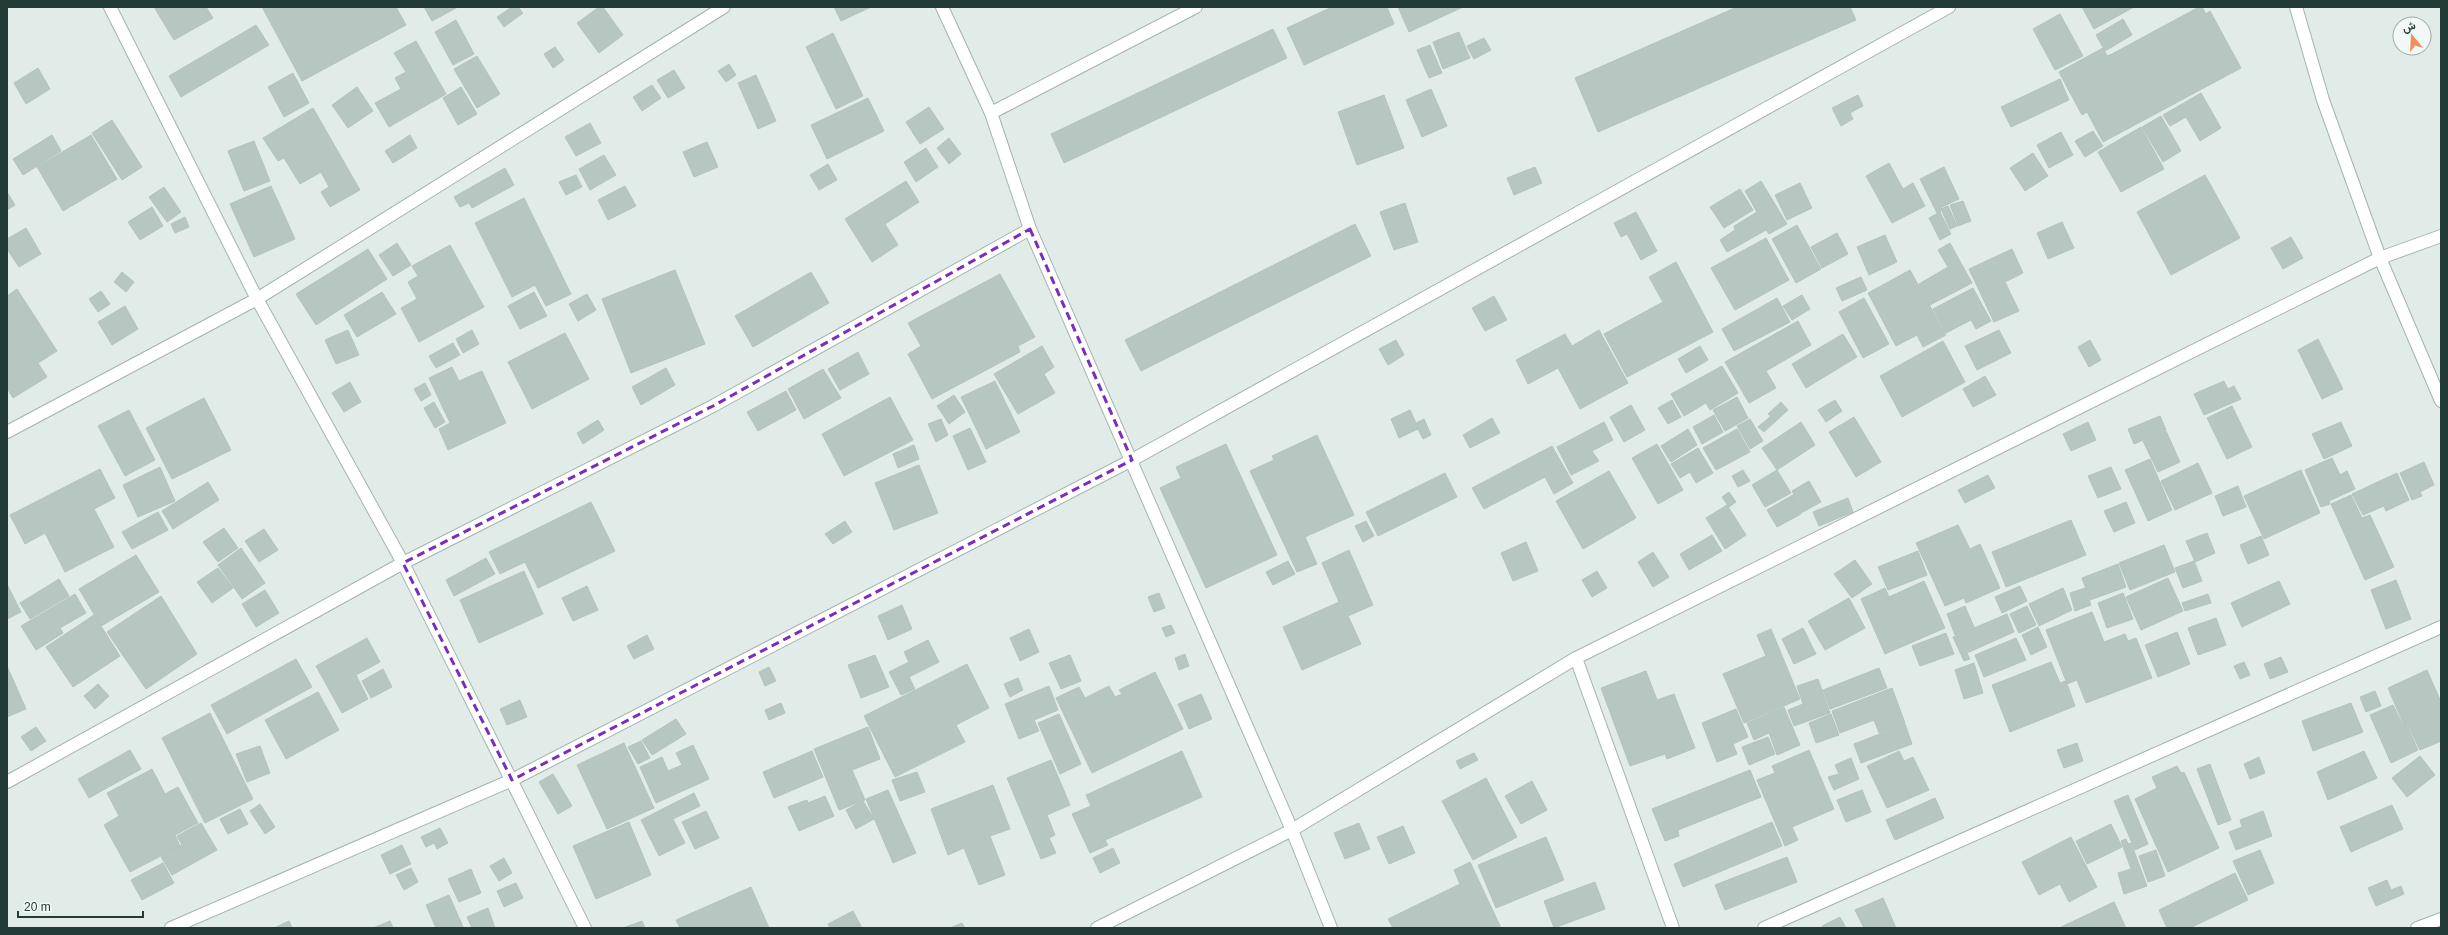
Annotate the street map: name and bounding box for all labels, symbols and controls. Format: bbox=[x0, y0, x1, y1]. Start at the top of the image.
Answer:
north arrow bbox=[2392, 16, 2432, 56]
text: ش bbox=[2401, 19, 2417, 35]
scale bar bbox=[18, 893, 143, 919]
text: 20 m bbox=[24, 900, 51, 914]

